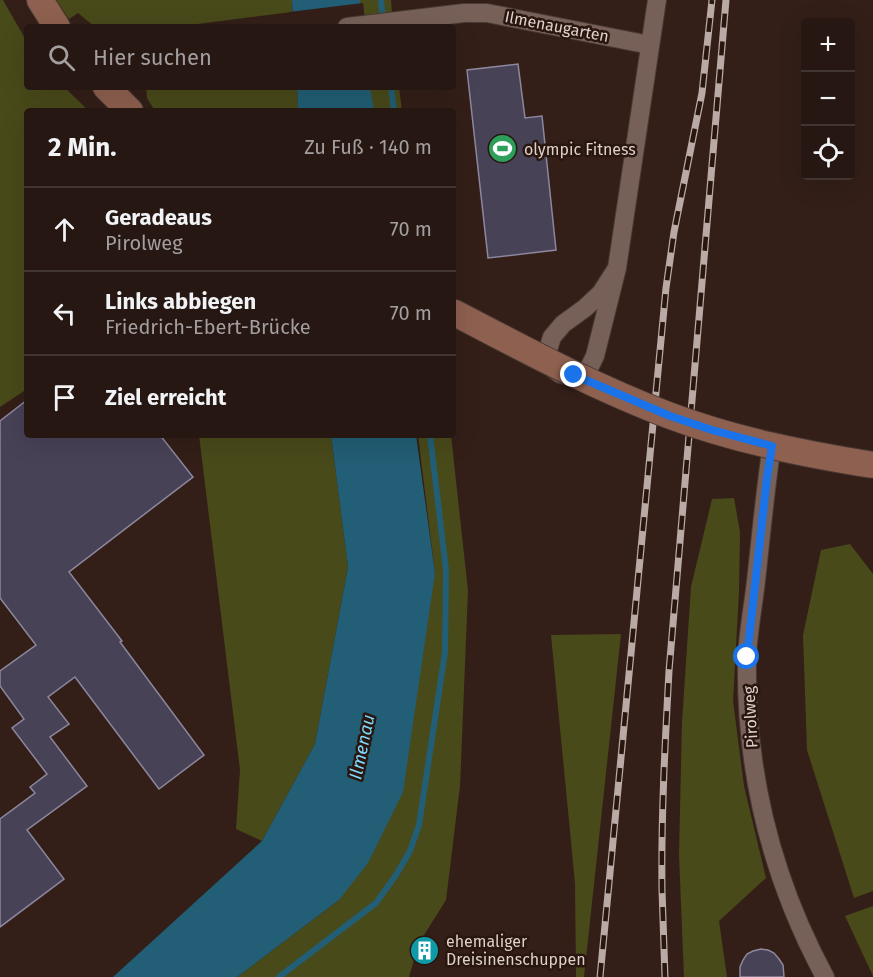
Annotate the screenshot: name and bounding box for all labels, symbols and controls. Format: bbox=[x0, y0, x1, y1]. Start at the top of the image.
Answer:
street label: Ilmenaugarten bbox=[503, 7, 611, 46]
map controls bbox=[801, 18, 855, 180]
button: + bbox=[801, 18, 855, 72]
search box bbox=[24, 24, 456, 90]
icon: search bbox=[45, 41, 78, 74]
text: Hier suchen bbox=[93, 44, 212, 71]
button: − bbox=[801, 72, 855, 126]
button: locate bbox=[801, 126, 855, 180]
text: 2 Min. bbox=[48, 132, 117, 163]
sports icon: olympic Fitness bbox=[487, 133, 519, 165]
text: Zu Fuß · 140 m bbox=[304, 135, 432, 159]
place label: olympic Fitness bbox=[524, 140, 636, 159]
text: Geradeaus bbox=[105, 204, 212, 231]
icon: ahead bbox=[48, 213, 81, 246]
text: 70 m bbox=[390, 217, 432, 241]
text: Pirolweg bbox=[105, 231, 183, 255]
text: Links abbiegen bbox=[105, 288, 256, 315]
icon: left bbox=[48, 297, 81, 330]
text: 70 m bbox=[390, 301, 432, 325]
text: Friedrich-Ebert-Brücke bbox=[105, 315, 311, 339]
route end bbox=[560, 361, 586, 387]
icon: arrive bbox=[48, 381, 81, 414]
text: Ziel erreicht bbox=[105, 384, 226, 411]
route start bbox=[733, 643, 759, 669]
street label: Pirolweg bbox=[739, 685, 762, 748]
water label: Ilmenau bbox=[344, 712, 380, 782]
place label: ehemaliger Dreisinenschuppen bbox=[446, 932, 586, 969]
building icon: ehemaliger Dreisinenschuppen bbox=[409, 934, 441, 966]

